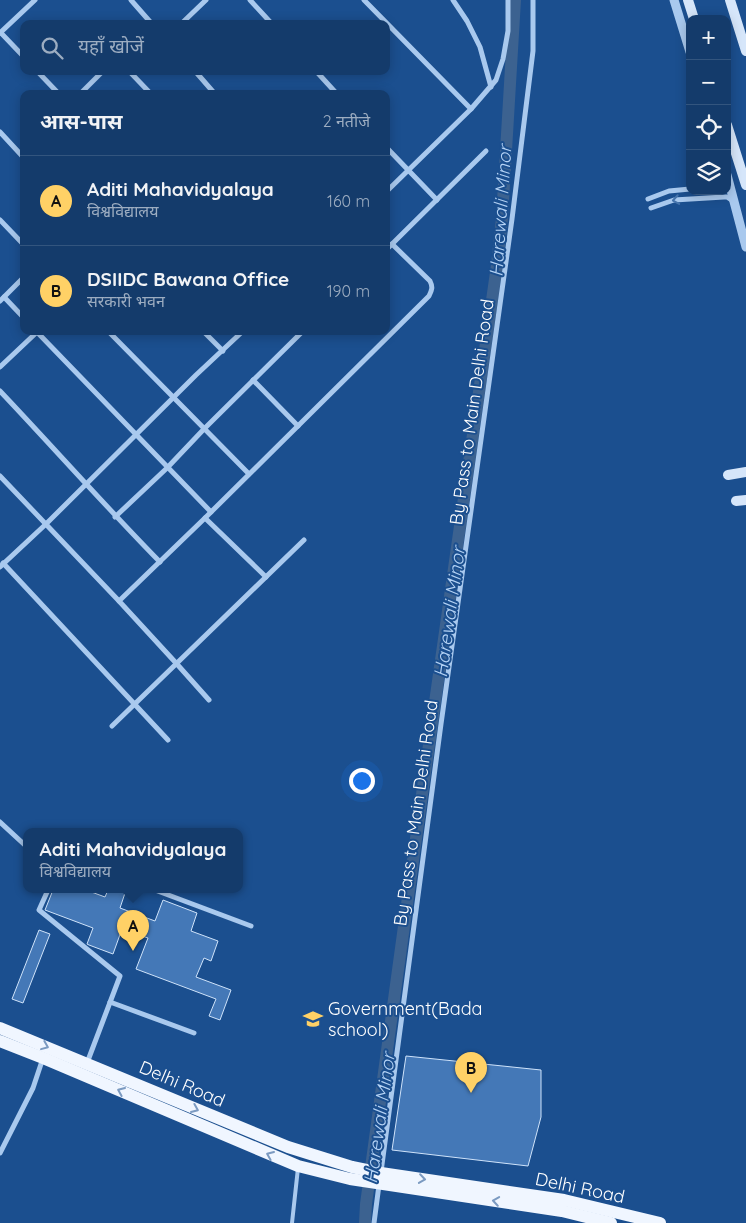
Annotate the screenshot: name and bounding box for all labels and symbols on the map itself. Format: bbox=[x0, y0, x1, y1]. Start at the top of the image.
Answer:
water label: Harewali Minor bbox=[483, 142, 517, 278]
one-way arrow bbox=[672, 195, 681, 205]
street label: By Pass to Main Delhi Road bbox=[444, 297, 499, 526]
water label: Harewali Minor bbox=[428, 542, 470, 679]
street label: By Pass to Main Delhi Road bbox=[388, 698, 443, 927]
your location bbox=[349, 768, 375, 794]
pin: A bbox=[117, 910, 149, 951]
place label: Government(Bada school) bbox=[328, 997, 483, 1041]
school or university icon: Government(Bada school) bbox=[302, 1008, 324, 1030]
one-way arrow bbox=[40, 1040, 49, 1050]
water label: Harewali Minor bbox=[358, 1048, 400, 1185]
pin: B bbox=[455, 1052, 487, 1093]
street label: Delhi Road bbox=[136, 1055, 229, 1112]
one-way arrow bbox=[117, 1087, 126, 1097]
one-way arrow bbox=[190, 1102, 199, 1113]
one-way arrow bbox=[266, 1150, 275, 1161]
street label: Delhi Road bbox=[533, 1167, 627, 1208]
one-way arrow bbox=[418, 1173, 426, 1183]
one-way arrow bbox=[492, 1197, 501, 1207]

